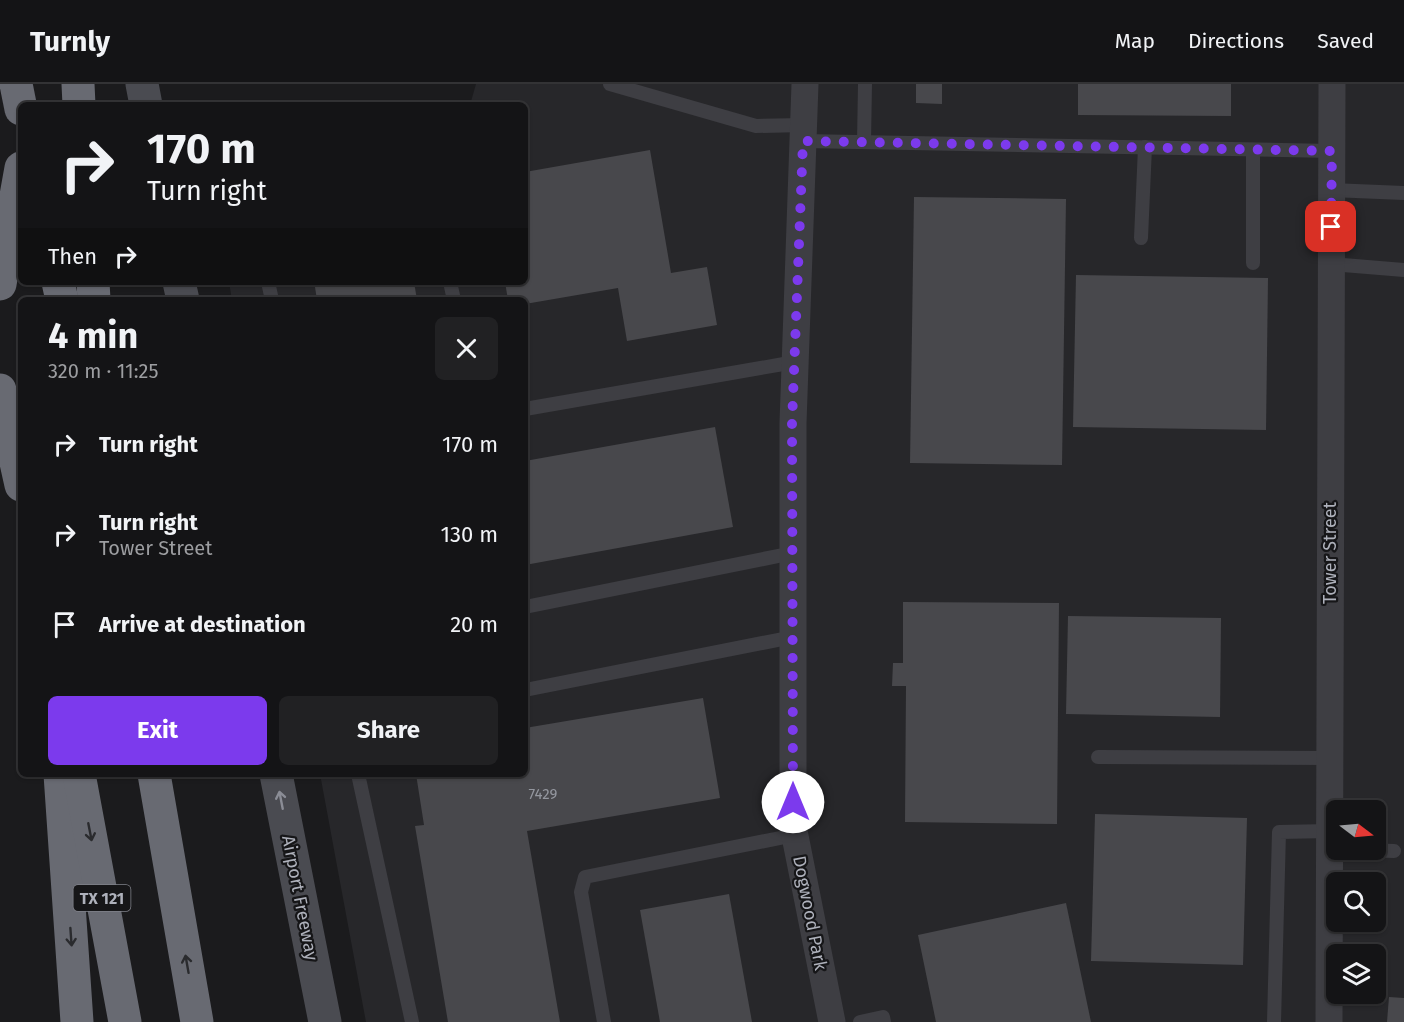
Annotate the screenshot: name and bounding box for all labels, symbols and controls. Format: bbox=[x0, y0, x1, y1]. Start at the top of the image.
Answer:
text: Turnly bbox=[30, 25, 110, 58]
text: Map bbox=[1115, 28, 1155, 54]
text: Directions bbox=[1188, 28, 1284, 54]
text: Saved bbox=[1317, 28, 1374, 54]
text: 170 m bbox=[147, 124, 256, 174]
icon: right bbox=[48, 126, 126, 204]
text: Turn right bbox=[147, 175, 267, 207]
pin bbox=[1305, 201, 1356, 252]
icon: arrive bbox=[1314, 210, 1347, 243]
icon: right bbox=[109, 240, 142, 273]
text: Then bbox=[48, 243, 97, 270]
text: 4 min bbox=[48, 314, 138, 358]
button: close bbox=[435, 317, 498, 380]
text: 320 m · 11:25 bbox=[48, 359, 158, 383]
icon: right bbox=[48, 428, 81, 461]
text: Turn right bbox=[99, 431, 198, 458]
text: 170 m bbox=[442, 431, 498, 458]
street label: Tower Street bbox=[1319, 501, 1341, 604]
text: Turn right bbox=[99, 509, 198, 536]
icon: right bbox=[48, 518, 81, 551]
text: 130 m bbox=[441, 521, 498, 548]
text: Tower Street bbox=[99, 536, 212, 560]
icon: arrive bbox=[48, 608, 81, 641]
text: Arrive at destination bbox=[99, 611, 306, 638]
text: 20 m bbox=[450, 611, 498, 638]
button: Exit bbox=[48, 696, 267, 765]
button: Share bbox=[279, 696, 498, 765]
position arrow bbox=[761, 770, 825, 834]
house number: 7429 bbox=[529, 785, 558, 803]
one-way arrow bbox=[275, 791, 286, 810]
north arrow bbox=[1326, 800, 1386, 860]
map controls bbox=[1326, 800, 1386, 1004]
one-way arrow bbox=[85, 821, 96, 841]
street label: Airport Freeway bbox=[277, 834, 323, 963]
street label: Dogwood Park bbox=[788, 854, 832, 973]
button: search bbox=[1326, 872, 1386, 932]
road number: TX 121 bbox=[74, 885, 130, 911]
one-way arrow bbox=[66, 927, 77, 947]
button: layers bbox=[1326, 944, 1386, 1004]
one-way arrow bbox=[181, 955, 192, 975]

